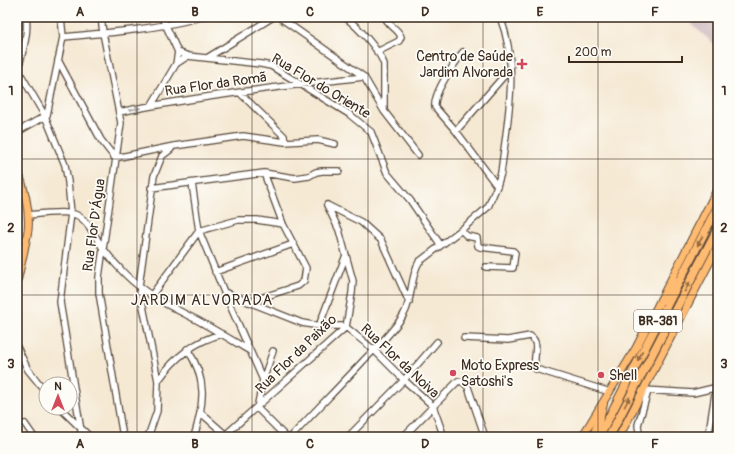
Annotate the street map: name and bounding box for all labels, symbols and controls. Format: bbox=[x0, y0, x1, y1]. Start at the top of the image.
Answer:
text: A bbox=[76, 4, 85, 20]
text: B bbox=[191, 4, 199, 20]
text: C bbox=[306, 4, 314, 20]
text: D bbox=[421, 4, 429, 20]
text: E bbox=[537, 4, 544, 20]
text: F bbox=[651, 4, 659, 20]
scale bar bbox=[569, 38, 682, 64]
text: 200 m bbox=[575, 45, 612, 60]
place label: Centro de Saúde Jardim Alvorada bbox=[416, 48, 513, 81]
street label: Rua Flor do Oriente bbox=[268, 50, 374, 122]
marker: Centro de Saúde Jardim Alvorada bbox=[516, 58, 528, 70]
street label: Rua Flor da Romã bbox=[164, 68, 268, 100]
text: 1 bbox=[8, 83, 14, 99]
text: 1 bbox=[721, 83, 727, 99]
one-way arrow bbox=[129, 106, 141, 112]
street label: Rua Flor D'Água bbox=[78, 177, 109, 273]
text: 2 bbox=[7, 220, 15, 236]
text: 2 bbox=[720, 220, 728, 236]
one-way arrow bbox=[697, 235, 703, 246]
one-way arrow bbox=[684, 281, 690, 293]
district label: JARDIM ALVORADA bbox=[131, 291, 273, 310]
road number: BR-381 bbox=[634, 310, 682, 332]
street label: Rua Flor da Paixão bbox=[252, 311, 340, 397]
street label: Rua Flor da Noiva bbox=[357, 320, 443, 402]
one-way arrow bbox=[637, 350, 643, 362]
text: 3 bbox=[7, 356, 15, 372]
text: 3 bbox=[720, 356, 728, 372]
place label: Moto Express Satoshi's bbox=[461, 357, 540, 390]
place label: Shell bbox=[609, 367, 637, 384]
marker: Moto Express Satoshi's bbox=[448, 368, 458, 378]
marker: Shell bbox=[596, 370, 606, 380]
north arrow bbox=[38, 376, 78, 416]
text: N bbox=[54, 380, 62, 393]
one-way arrow bbox=[624, 397, 630, 408]
text: A bbox=[76, 436, 85, 452]
text: B bbox=[191, 436, 199, 452]
text: C bbox=[306, 436, 314, 452]
text: D bbox=[421, 436, 429, 452]
text: E bbox=[537, 436, 544, 452]
text: F bbox=[651, 436, 659, 452]

